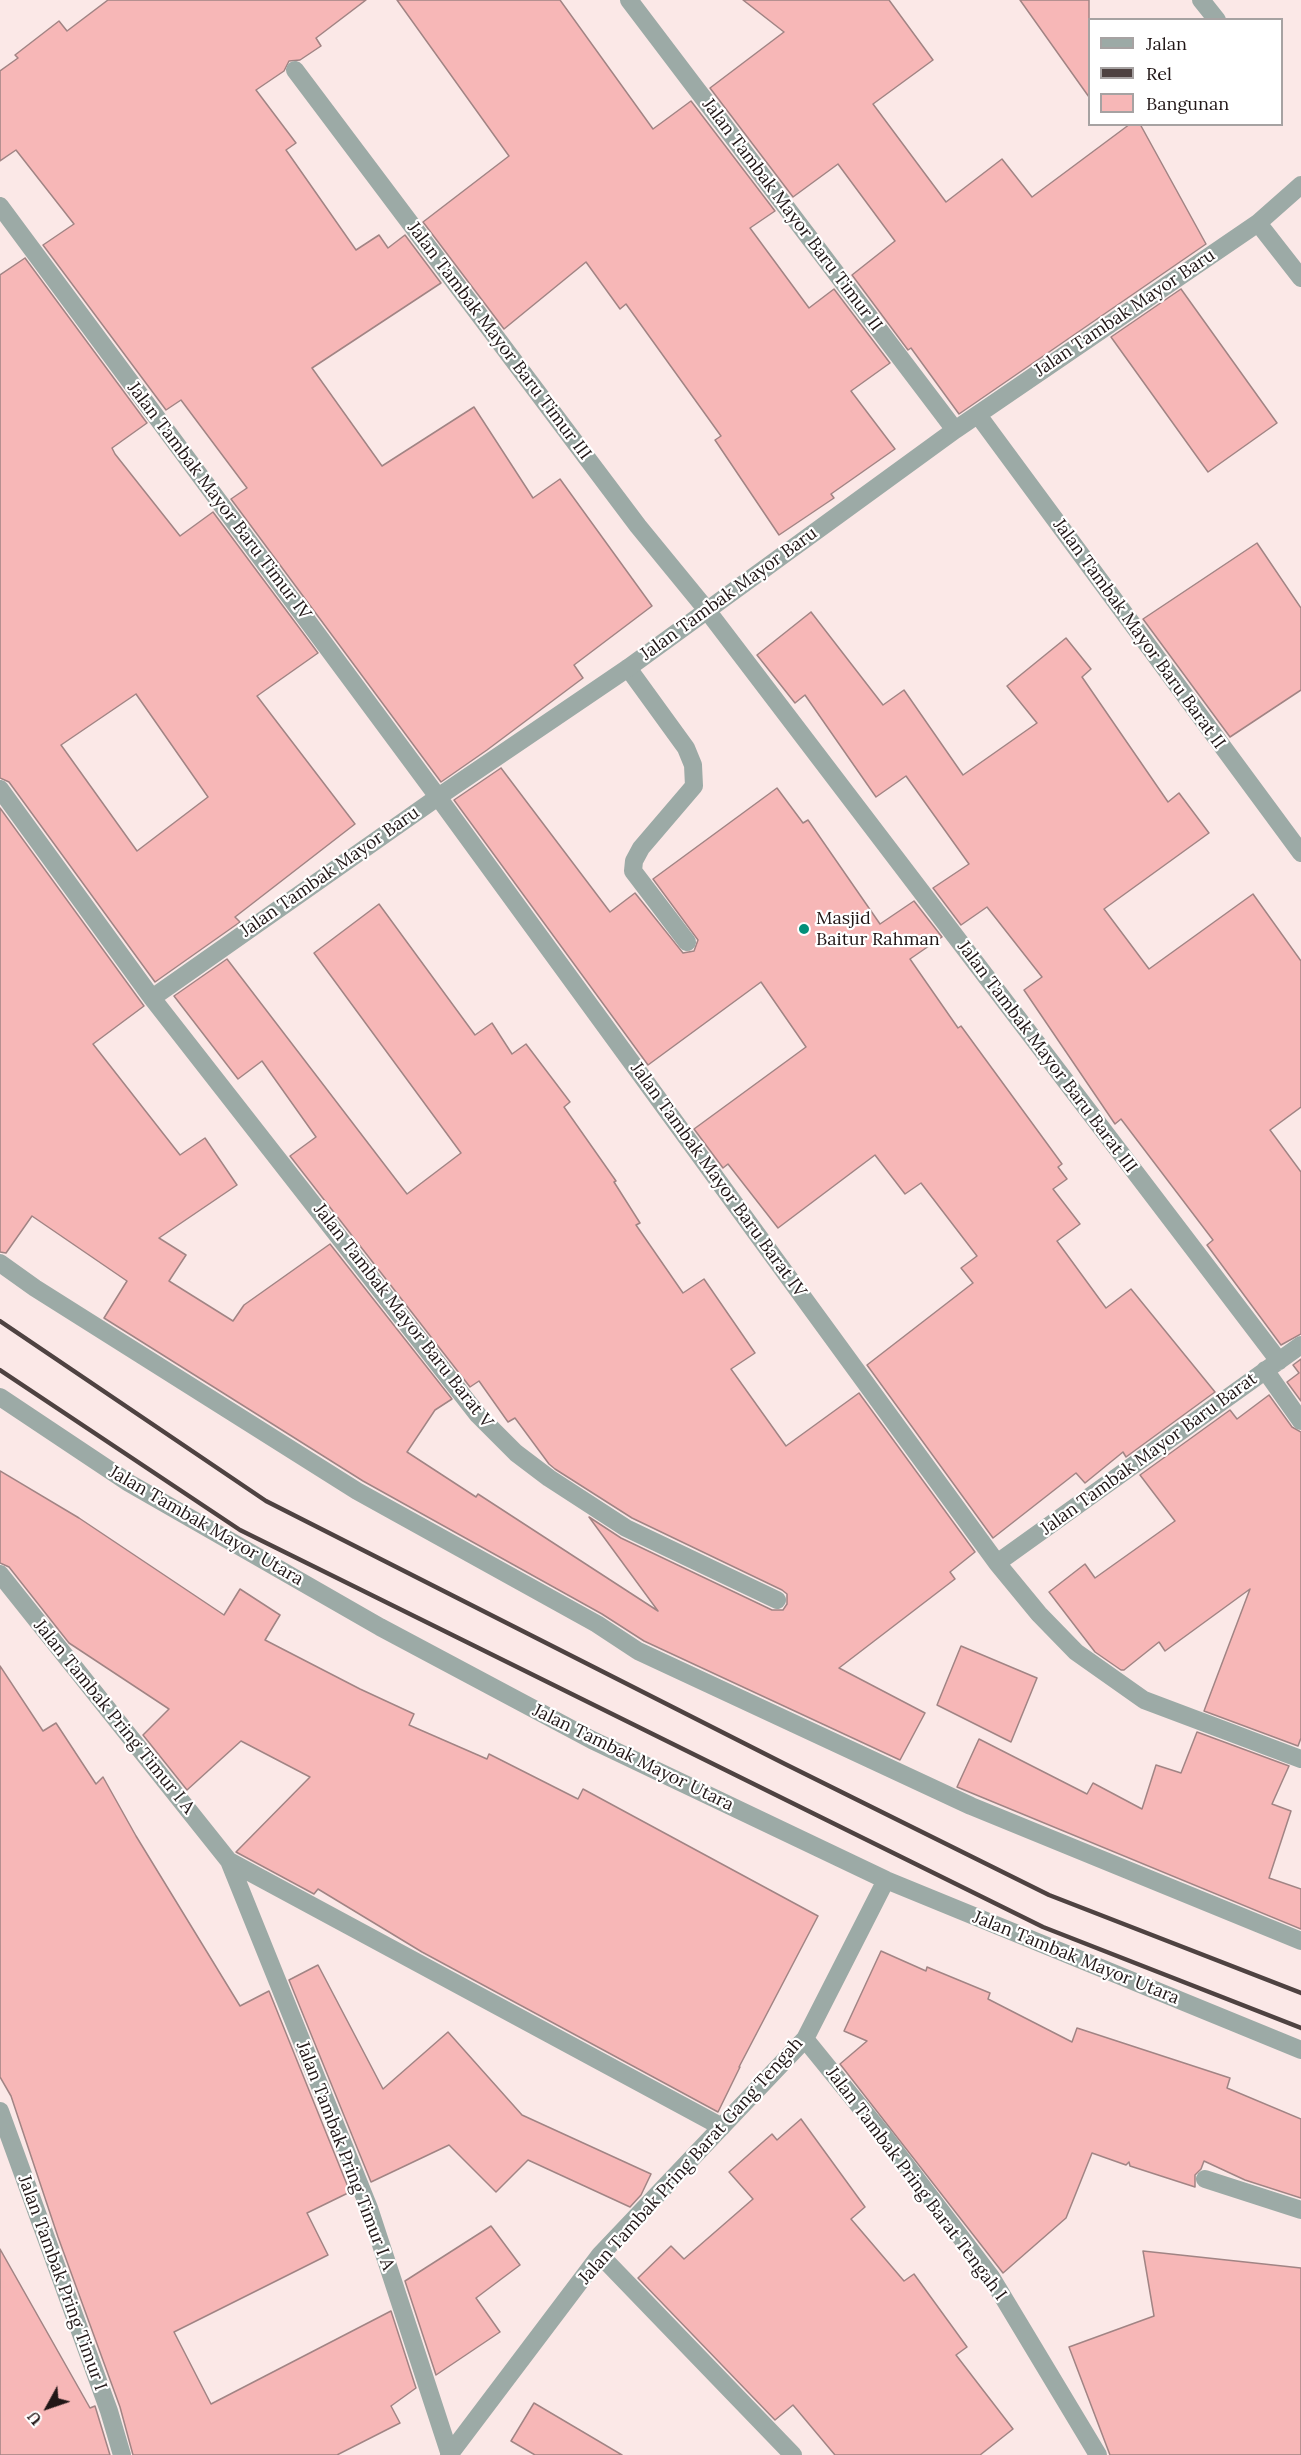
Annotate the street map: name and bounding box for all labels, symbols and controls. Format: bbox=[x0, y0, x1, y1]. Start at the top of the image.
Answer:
legend bbox=[1088, 18, 1283, 126]
text: Jalan bbox=[1146, 32, 1187, 55]
text: Rel bbox=[1146, 62, 1172, 85]
text: Bangunan bbox=[1146, 92, 1229, 115]
street label: Jalan Tambak Mayor Baru Timur II bbox=[697, 94, 887, 336]
street label: Jalan Tambak Mayor Baru Timur III bbox=[403, 218, 595, 464]
street label: Jalan Tambak Mayor Baru bbox=[1031, 244, 1219, 382]
street label: Jalan Tambak Mayor Baru Timur IV bbox=[123, 378, 315, 624]
street label: Jalan Tambak Mayor Baru Barat II bbox=[1048, 515, 1230, 753]
street label: Jalan Tambak Mayor Baru bbox=[636, 523, 822, 665]
street label: Jalan Tambak Mayor Baru bbox=[236, 802, 424, 942]
place label: Masjid Baitur Rahman bbox=[816, 908, 940, 950]
marker: Masjid Baitur Rahman bbox=[797, 922, 811, 936]
street label: Jalan Tambak Mayor Baru Barat III bbox=[953, 937, 1141, 1177]
street label: Jalan Tambak Mayor Baru Barat IV bbox=[626, 1058, 810, 1302]
street label: Jalan Tambak Mayor Baru Barat V bbox=[309, 1200, 497, 1432]
street label: Jalan Tambak Mayor Baru Barat bbox=[1037, 1368, 1261, 1540]
street label: Jalan Tambak Mayor Utara bbox=[105, 1461, 307, 1591]
street label: Jalan Tambak Pring Timur I A bbox=[29, 1616, 199, 1818]
street label: Jalan Tambak Mayor Utara bbox=[529, 1700, 737, 1816]
street label: Jalan Tambak Mayor Utara bbox=[970, 1907, 1182, 2009]
street label: Jalan Tambak Pring Barat Gang Tengah bbox=[574, 2033, 808, 2289]
street label: Jalan Tambak Pring Timur I A bbox=[291, 2038, 399, 2274]
street label: Jalan Tambak Pring Barat Tengah I bbox=[821, 2063, 1011, 2305]
street label: Jalan Tambak Pring Timur I bbox=[13, 2172, 111, 2394]
north arrow bbox=[18, 2377, 78, 2437]
text: U bbox=[23, 2407, 46, 2430]

